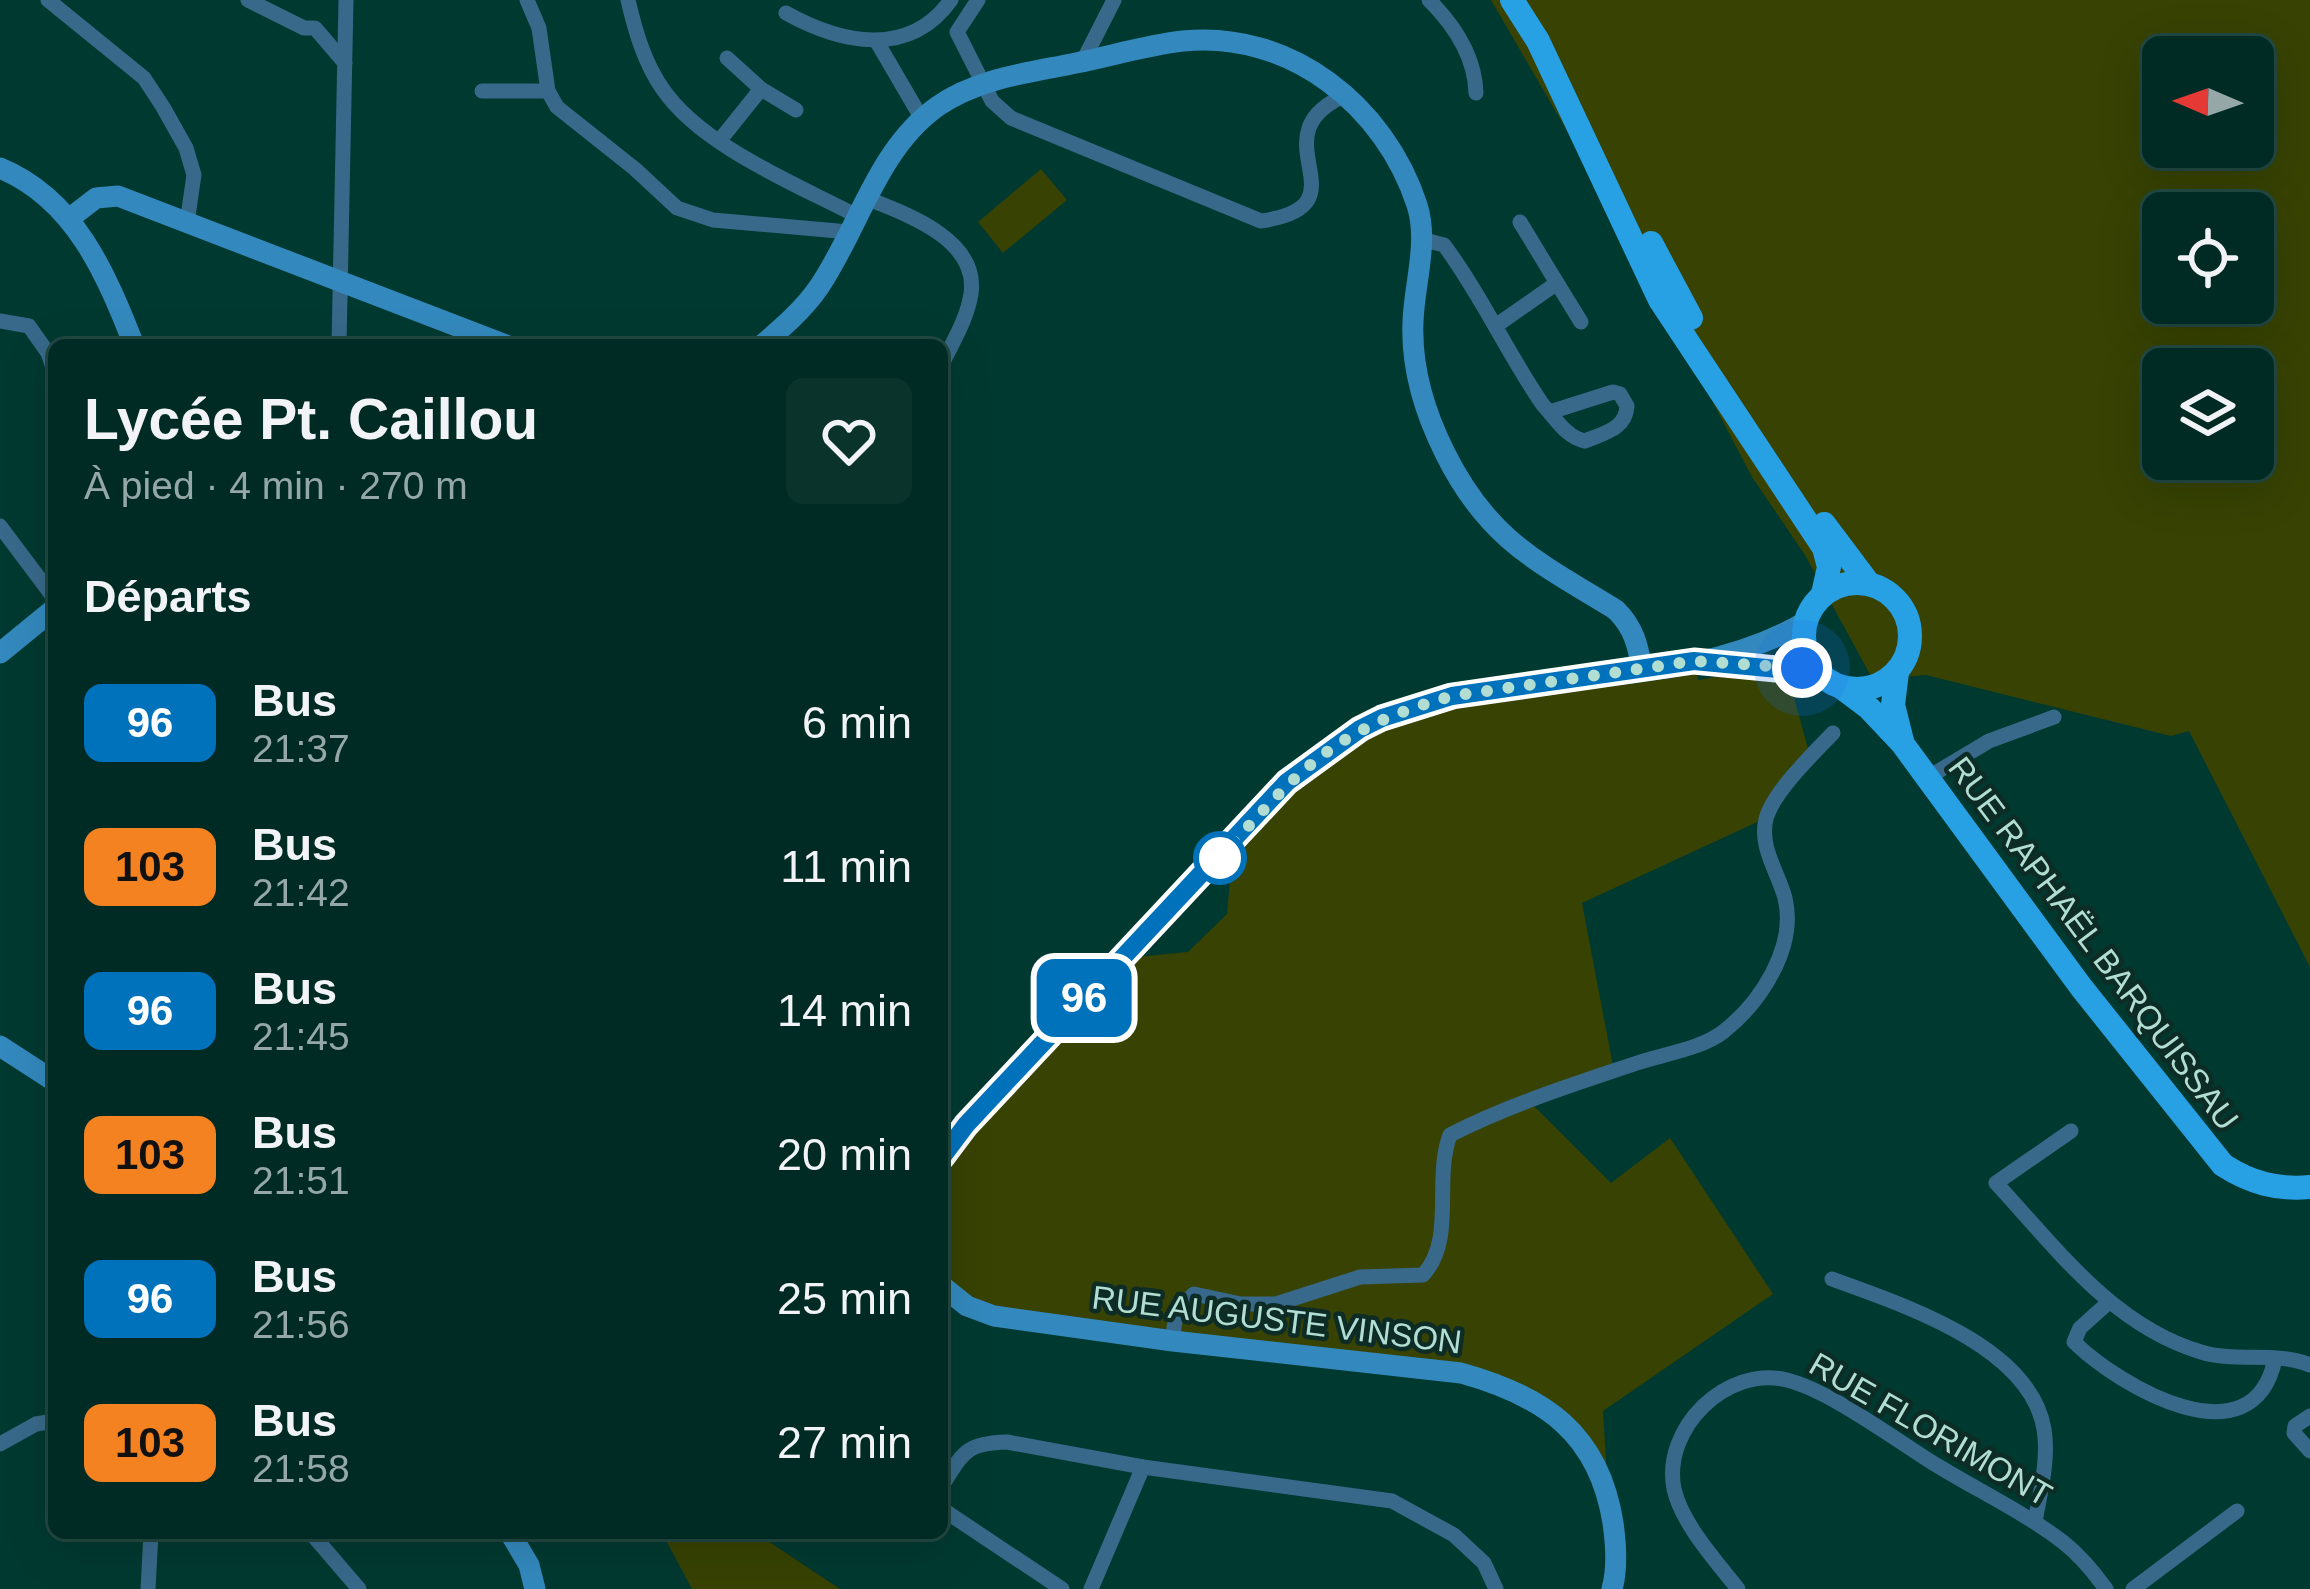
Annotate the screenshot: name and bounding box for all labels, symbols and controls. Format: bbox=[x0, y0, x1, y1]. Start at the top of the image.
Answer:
north arrow bbox=[2142, 36, 2274, 168]
map controls bbox=[2142, 36, 2274, 480]
button: locate bbox=[2142, 192, 2274, 324]
button: layers bbox=[2142, 348, 2274, 480]
button: heart bbox=[786, 378, 912, 504]
text: Lycée Pt. Caillou bbox=[84, 387, 538, 451]
text: À pied · 4 min · 270 m bbox=[84, 464, 468, 507]
text: Départs bbox=[84, 571, 252, 622]
your location bbox=[1772, 638, 1832, 698]
text: Bus bbox=[252, 675, 337, 726]
text: 6 min bbox=[802, 697, 912, 748]
text: 96 bbox=[127, 699, 173, 746]
text: 21:37 bbox=[252, 727, 350, 770]
street label: RUE RAPHAËL BARQUISSAU bbox=[1941, 750, 2246, 1137]
text: Bus bbox=[252, 819, 337, 870]
unlabelled marker bbox=[1195, 833, 1245, 883]
text: 11 min bbox=[780, 841, 912, 892]
text: 103 bbox=[115, 843, 185, 890]
text: 21:42 bbox=[252, 871, 350, 914]
line badge: 96 bbox=[1030, 959, 1138, 1037]
text: Bus bbox=[252, 963, 337, 1014]
text: 96 bbox=[1061, 974, 1107, 1021]
text: 14 min bbox=[777, 985, 912, 1036]
text: 96 bbox=[127, 987, 173, 1034]
text: 21:45 bbox=[252, 1015, 350, 1058]
text: Bus bbox=[252, 1107, 337, 1158]
text: 20 min bbox=[777, 1129, 912, 1180]
text: 103 bbox=[115, 1131, 185, 1178]
text: 21:51 bbox=[252, 1159, 350, 1202]
text: Bus bbox=[252, 1251, 337, 1302]
text: 25 min bbox=[777, 1273, 912, 1324]
text: 96 bbox=[127, 1275, 173, 1322]
street label: RUE AUGUSTE VINSON bbox=[1090, 1278, 1464, 1361]
text: 21:56 bbox=[252, 1303, 350, 1346]
street label: RUE FLORIMONT bbox=[1803, 1345, 2058, 1514]
text: Bus bbox=[252, 1395, 337, 1446]
text: 27 min bbox=[777, 1417, 912, 1468]
text: 103 bbox=[115, 1419, 185, 1466]
text: 21:58 bbox=[252, 1447, 350, 1490]

